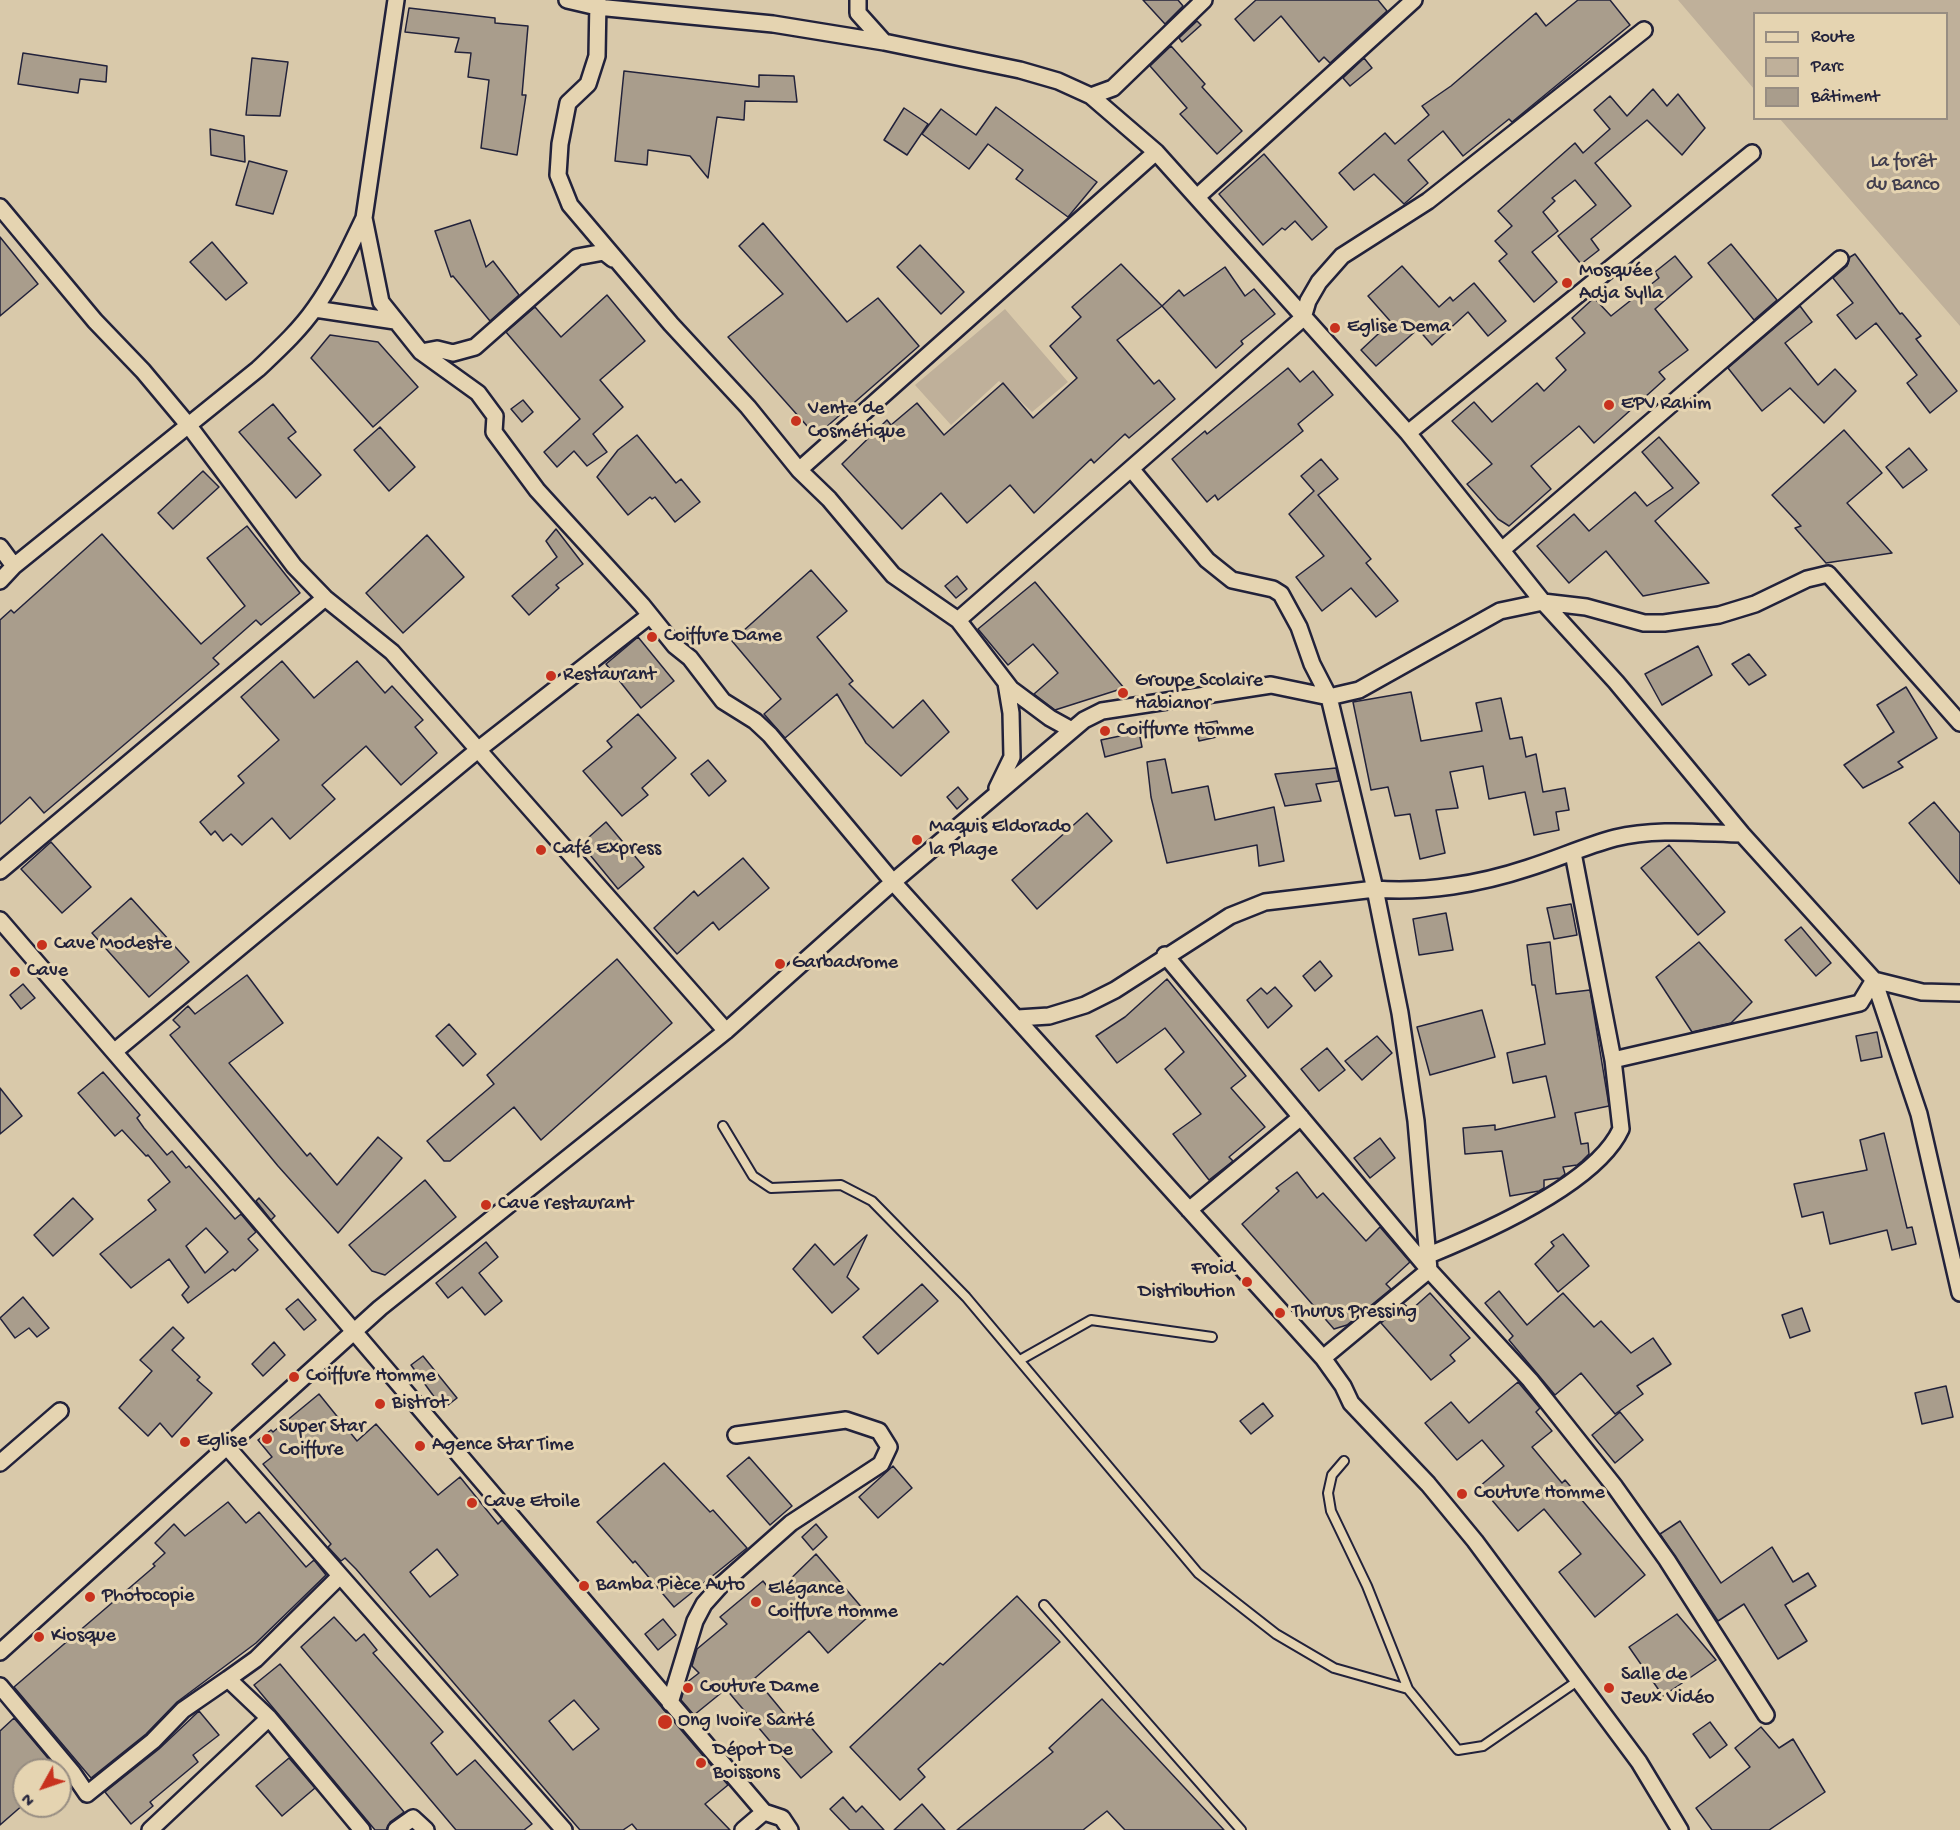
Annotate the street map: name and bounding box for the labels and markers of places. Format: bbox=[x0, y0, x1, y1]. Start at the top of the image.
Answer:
place label: Mosquée Adja Sylla bbox=[1579, 260, 1663, 307]
marker: Mosquée Adja Sylla bbox=[1560, 276, 1574, 290]
place label: Eglise Dema bbox=[1347, 316, 1451, 340]
marker: Eglise Dema bbox=[1328, 321, 1342, 335]
place label: EPV Rahim bbox=[1621, 393, 1711, 417]
place label: Vente de Cosmétique bbox=[808, 398, 905, 445]
marker: EPV Rahim bbox=[1602, 398, 1616, 412]
marker: Vente de Cosmétique bbox=[789, 414, 803, 428]
place label: Coiffure Dame bbox=[664, 625, 782, 649]
marker: Coiffure Dame bbox=[645, 630, 659, 644]
place label: Restaurant bbox=[563, 664, 656, 688]
marker: Restaurant bbox=[544, 669, 558, 683]
place label: Groupe Scolaire Habianor bbox=[1135, 670, 1263, 717]
marker: Groupe Scolaire Habianor bbox=[1116, 686, 1130, 700]
place label: Coiffurre Homme bbox=[1117, 719, 1254, 743]
marker: Coiffurre Homme bbox=[1098, 724, 1112, 738]
place label: Maquis Eldorado la Plage bbox=[929, 816, 1071, 863]
marker: Maquis Eldorado la Plage bbox=[910, 833, 924, 847]
place label: Café Express bbox=[553, 838, 661, 862]
marker: Café Express bbox=[534, 843, 548, 857]
place label: Cave Modeste bbox=[54, 933, 172, 957]
marker: Cave Modeste bbox=[35, 938, 49, 952]
place label: Garbadrome bbox=[792, 952, 898, 976]
marker: Garbadrome bbox=[773, 957, 787, 971]
place label: Cave bbox=[27, 960, 68, 984]
marker: Cave bbox=[8, 965, 22, 979]
place label: Cave restaurant bbox=[498, 1193, 633, 1217]
marker: Cave restaurant bbox=[479, 1198, 493, 1212]
place label: Froid Distribution bbox=[1138, 1258, 1235, 1305]
marker: Froid Distribution bbox=[1240, 1275, 1254, 1289]
place label: Thurus Pressing bbox=[1292, 1301, 1417, 1325]
marker: Thurus Pressing bbox=[1273, 1306, 1287, 1320]
place label: Coiffure Homme bbox=[306, 1365, 436, 1389]
marker: Coiffure Homme bbox=[287, 1370, 301, 1384]
place label: Bistrot bbox=[392, 1392, 448, 1416]
marker: Bistrot bbox=[373, 1397, 387, 1411]
place label: Super Star Coiffure bbox=[279, 1416, 365, 1463]
place label: Eglise bbox=[197, 1430, 247, 1454]
marker: Super Star Coiffure bbox=[260, 1432, 274, 1446]
place label: Agence Star Time bbox=[432, 1434, 574, 1458]
marker: Eglise bbox=[178, 1435, 192, 1449]
marker: Agence Star Time bbox=[413, 1439, 427, 1453]
place label: Couture Homme bbox=[1474, 1482, 1605, 1506]
marker: Couture Homme bbox=[1455, 1487, 1469, 1501]
place label: Cave Etoile bbox=[484, 1491, 580, 1515]
marker: Cave Etoile bbox=[465, 1496, 479, 1510]
place label: Bamba Pièce Auto bbox=[596, 1574, 745, 1598]
place label: Elégance Coiffure Homme bbox=[768, 1578, 898, 1625]
marker: Bamba Pièce Auto bbox=[577, 1579, 591, 1593]
place label: Photocopie bbox=[102, 1585, 194, 1609]
marker: Photocopie bbox=[83, 1590, 97, 1604]
marker: Elégance Coiffure Homme bbox=[749, 1595, 763, 1609]
place label: Kiosque bbox=[51, 1625, 116, 1649]
marker: Kiosque bbox=[32, 1630, 46, 1644]
place label: Salle de Jeux Vidéo bbox=[1621, 1664, 1714, 1711]
place label: Couture Dame bbox=[700, 1676, 819, 1700]
marker: Couture Dame bbox=[681, 1681, 695, 1695]
marker: Salle de Jeux Vidéo bbox=[1602, 1681, 1616, 1695]
place label: Ong Ivoire Santé bbox=[678, 1710, 815, 1734]
marker: Ong Ivoire Santé bbox=[656, 1713, 674, 1731]
place label: Dépot De Boissons bbox=[713, 1739, 793, 1786]
marker: Dépot De Boissons bbox=[694, 1756, 708, 1770]

